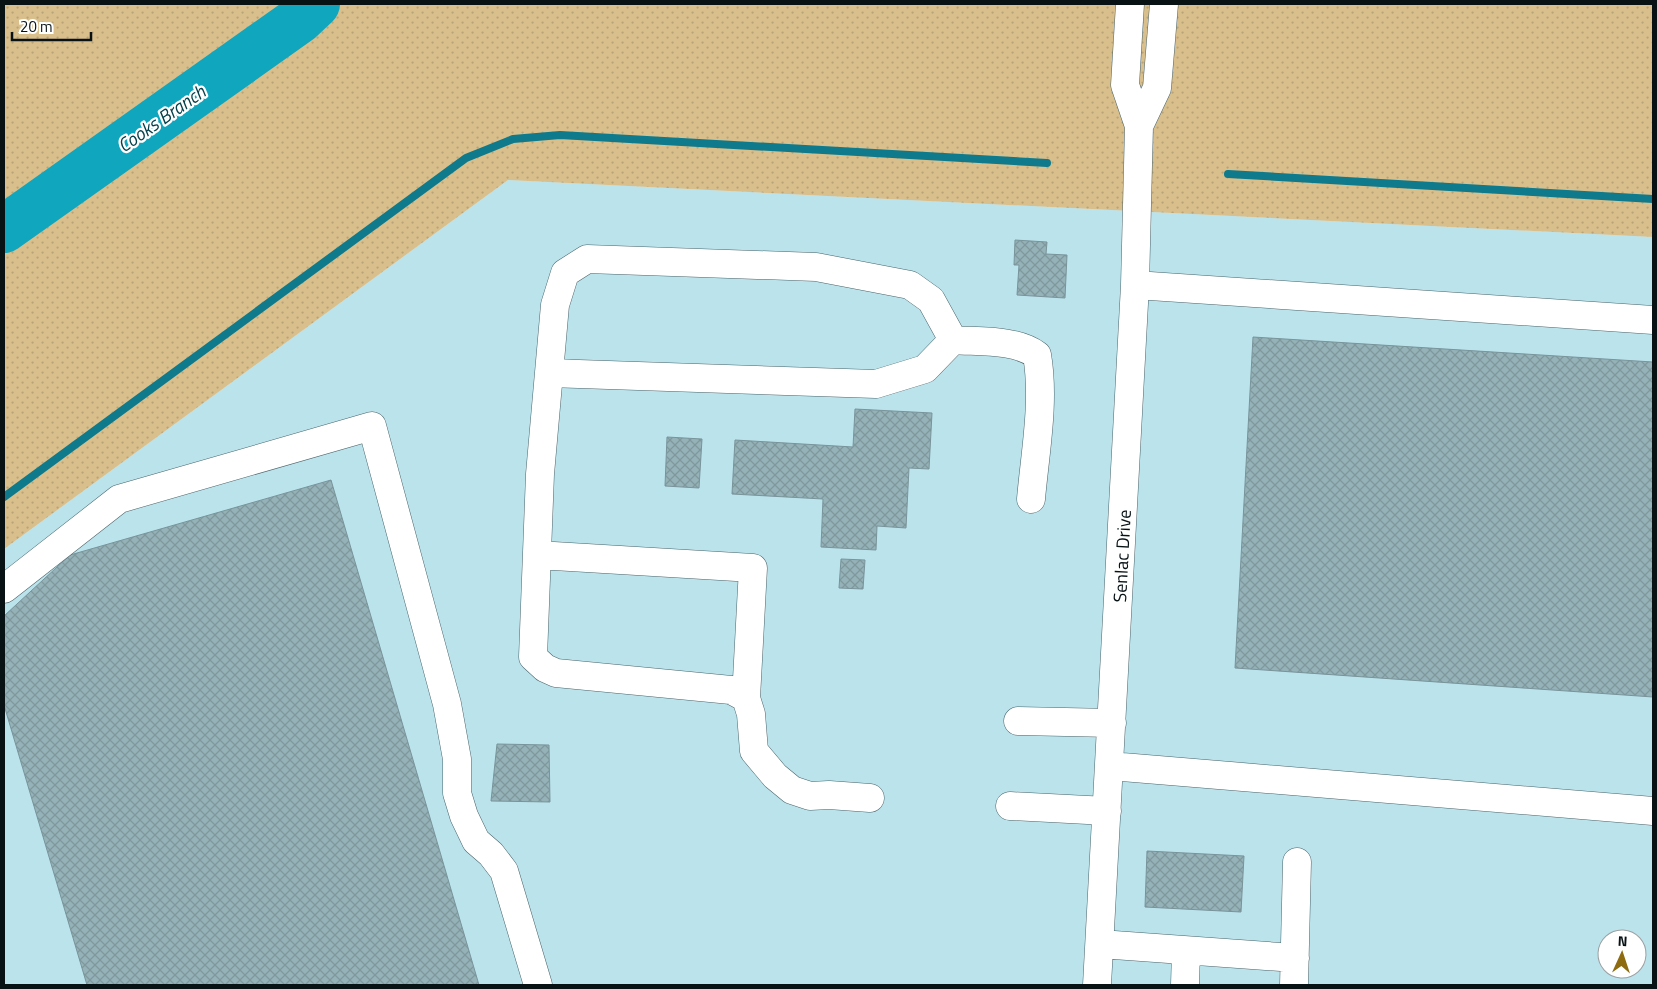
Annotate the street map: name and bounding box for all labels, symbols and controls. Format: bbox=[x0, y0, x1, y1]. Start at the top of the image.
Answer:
scale bar bbox=[12, 10, 91, 42]
text: 20 m bbox=[20, 15, 53, 38]
water label: Cooks Branch bbox=[111, 77, 211, 159]
street label: Senlac Drive bbox=[1106, 509, 1138, 603]
north arrow bbox=[1597, 929, 1647, 979]
text: N bbox=[1617, 930, 1628, 951]

